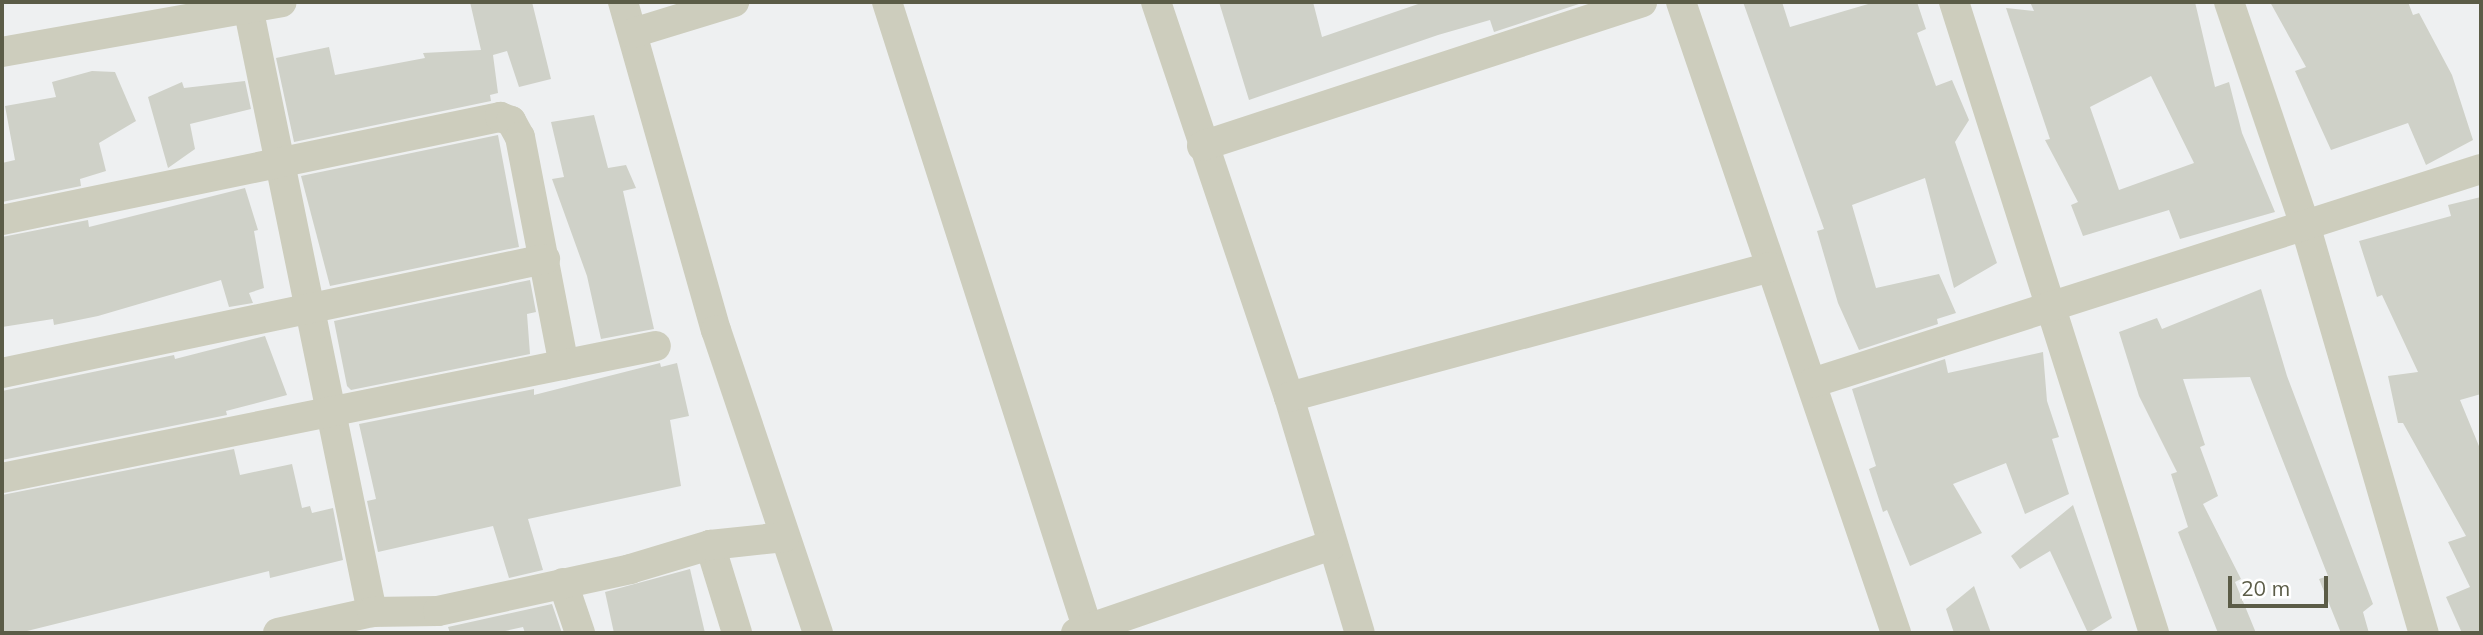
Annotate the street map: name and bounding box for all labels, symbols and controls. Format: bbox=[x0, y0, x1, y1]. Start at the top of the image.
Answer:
scale bar bbox=[2231, 562, 2331, 606]
text: 20 m bbox=[2241, 575, 2290, 601]

